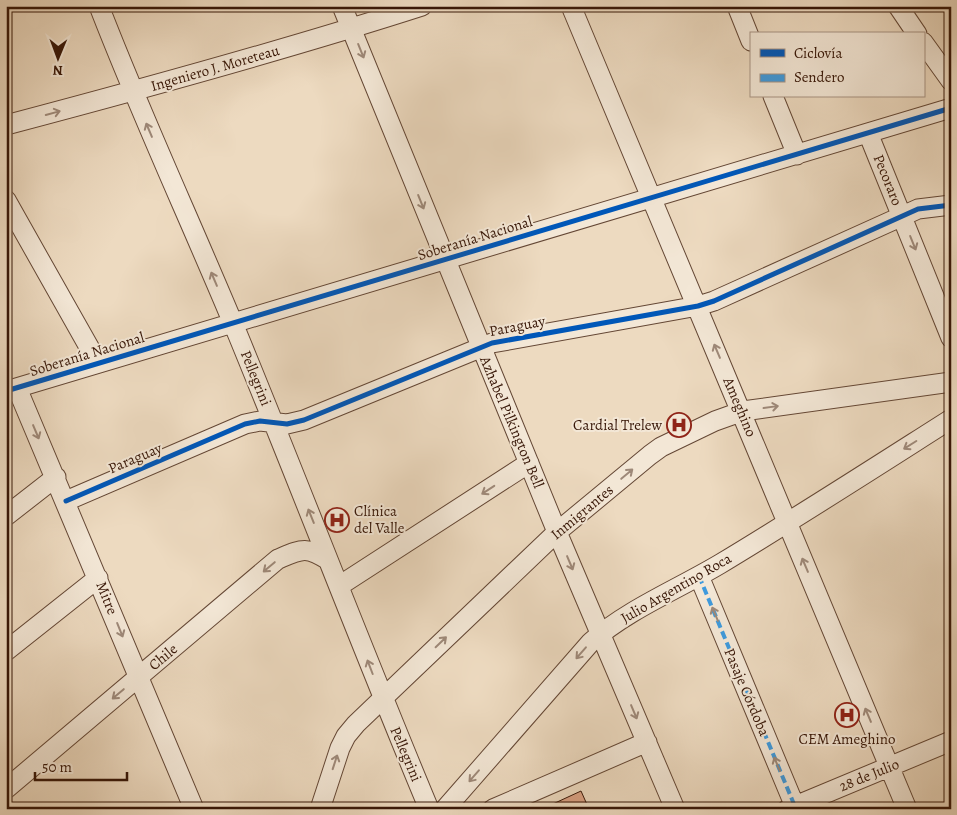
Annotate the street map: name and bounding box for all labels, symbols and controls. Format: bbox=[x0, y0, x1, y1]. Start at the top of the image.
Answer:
north arrow bbox=[32, 32, 82, 82]
legend bbox=[750, 32, 924, 98]
street label: Ingeniero J. Moreteau bbox=[148, 40, 283, 96]
one-way arrow bbox=[356, 43, 366, 58]
text: Ciclovía bbox=[794, 43, 842, 63]
text: N bbox=[53, 61, 63, 80]
text: Sendero bbox=[794, 67, 844, 87]
one-way arrow bbox=[45, 108, 61, 117]
one-way arrow bbox=[143, 123, 153, 138]
street label: Pecoraro bbox=[869, 151, 907, 209]
one-way arrow bbox=[417, 194, 427, 209]
street label: Soberanía Nacional bbox=[415, 211, 535, 265]
one-way arrow bbox=[909, 235, 918, 250]
one-way arrow bbox=[208, 272, 218, 287]
street label: Paraguay bbox=[487, 311, 547, 341]
street label: Soberanía Nacional bbox=[27, 327, 147, 381]
one-way arrow bbox=[711, 344, 721, 359]
street label: Pellegrini bbox=[236, 347, 276, 409]
street label: Azhabel Pilkington Bell bbox=[475, 352, 549, 491]
street label: Ameghino bbox=[718, 373, 762, 440]
one-way arrow bbox=[763, 401, 779, 411]
hospital icon: Cardial Trelew bbox=[666, 412, 692, 438]
place label: Cardial Trelew bbox=[573, 415, 662, 435]
one-way arrow bbox=[32, 424, 42, 439]
street label: Paraguay bbox=[105, 438, 165, 478]
one-way arrow bbox=[903, 441, 917, 451]
one-way arrow bbox=[620, 469, 633, 480]
street label: Inmigrantes bbox=[546, 480, 618, 544]
one-way arrow bbox=[482, 485, 496, 495]
place label: Clínica del Valle bbox=[354, 501, 405, 538]
hospital icon: Clínica del Valle bbox=[324, 507, 350, 533]
one-way arrow bbox=[305, 509, 315, 524]
street label: Julio Argentino Roca bbox=[617, 548, 735, 628]
one-way arrow bbox=[566, 555, 575, 570]
one-way arrow bbox=[800, 558, 809, 573]
one-way arrow bbox=[262, 561, 275, 572]
street label: Mitre bbox=[91, 578, 123, 618]
one-way arrow bbox=[709, 607, 719, 622]
one-way arrow bbox=[116, 622, 125, 637]
one-way arrow bbox=[435, 636, 448, 648]
street label: Chile bbox=[144, 639, 182, 675]
street label: Pasaje Córdoba bbox=[719, 645, 775, 739]
one-way arrow bbox=[575, 647, 587, 660]
one-way arrow bbox=[365, 660, 375, 675]
one-way arrow bbox=[112, 689, 125, 700]
hospital icon: CEM Ameghino bbox=[834, 702, 860, 728]
one-way arrow bbox=[629, 704, 639, 719]
one-way arrow bbox=[863, 708, 873, 723]
street label: Pellegrini bbox=[385, 723, 427, 785]
place label: CEM Ameghino bbox=[799, 729, 895, 749]
scale bar bbox=[35, 750, 128, 782]
street label: 28 de Julio bbox=[836, 754, 902, 796]
one-way arrow bbox=[331, 755, 341, 771]
text: 50 m bbox=[42, 757, 72, 777]
one-way arrow bbox=[772, 757, 781, 772]
one-way arrow bbox=[468, 769, 480, 782]

